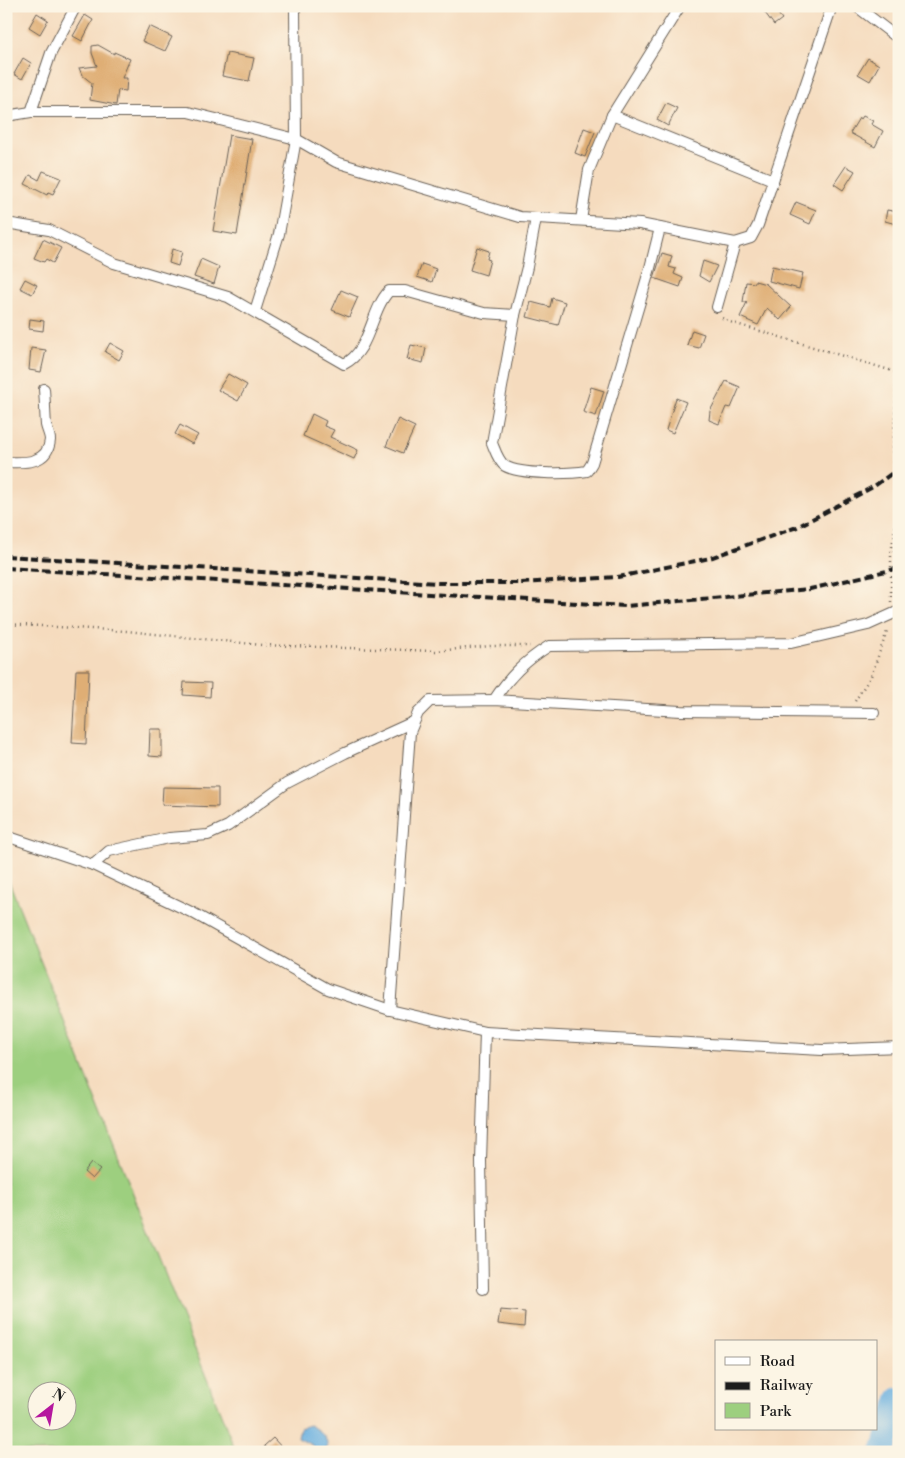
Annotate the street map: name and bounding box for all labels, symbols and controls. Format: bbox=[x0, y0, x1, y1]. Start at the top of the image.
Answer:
legend bbox=[715, 1340, 878, 1430]
text: Road bbox=[760, 1352, 795, 1371]
text: Railway bbox=[760, 1376, 814, 1395]
north arrow bbox=[28, 1380, 78, 1430]
text: N bbox=[49, 1385, 68, 1406]
text: Park bbox=[760, 1402, 792, 1421]

